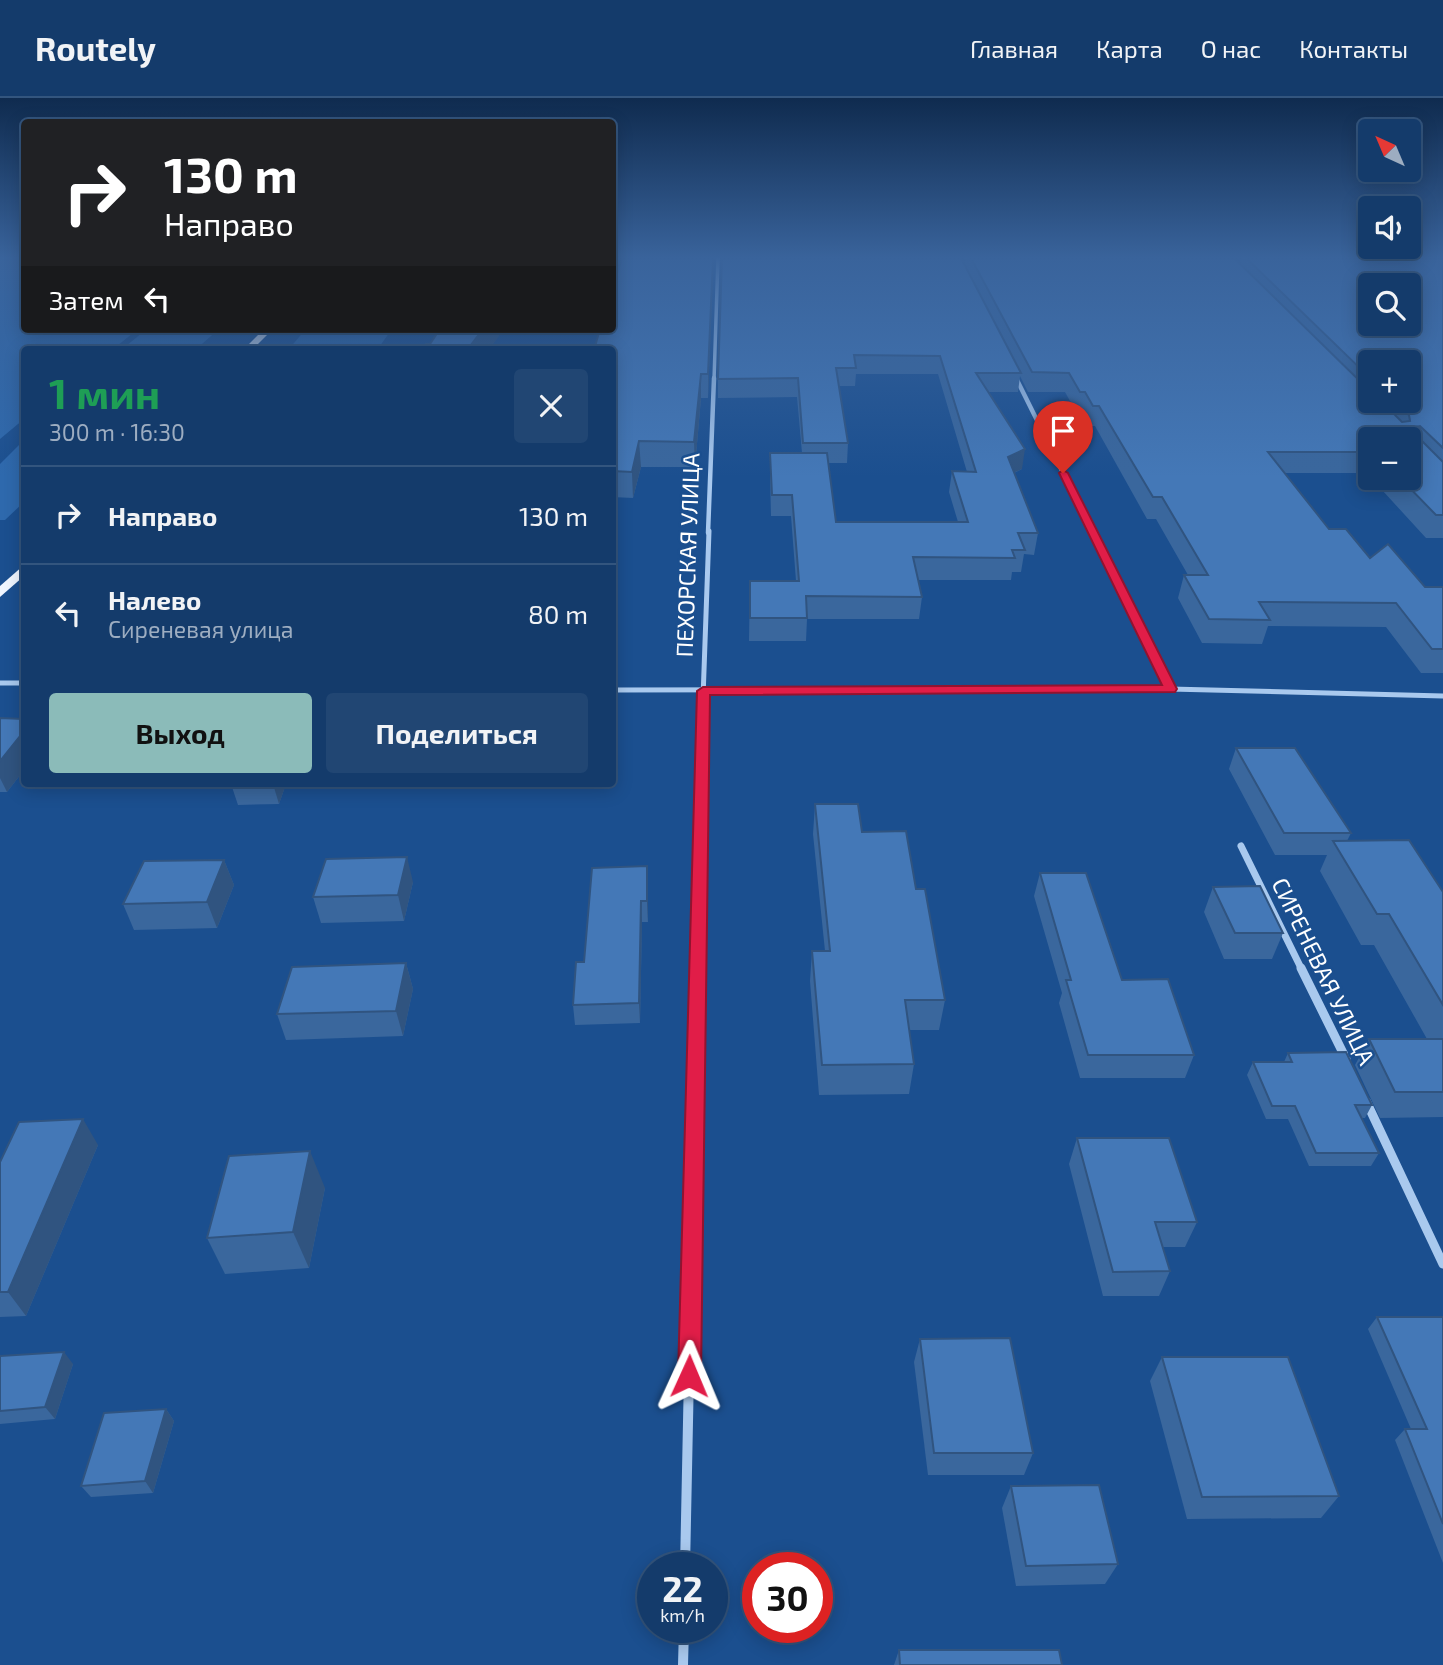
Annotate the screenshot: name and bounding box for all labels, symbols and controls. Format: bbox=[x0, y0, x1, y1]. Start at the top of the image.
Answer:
text: Routely bbox=[35, 28, 156, 68]
text: Главная bbox=[970, 34, 1058, 63]
text: Карта bbox=[1096, 34, 1163, 63]
text: О нас bbox=[1201, 34, 1261, 63]
text: Контакты bbox=[1299, 34, 1408, 63]
north arrow bbox=[1358, 119, 1421, 182]
map controls bbox=[1358, 119, 1421, 490]
text: 130 m bbox=[164, 144, 298, 203]
icon: right bbox=[49, 147, 140, 238]
button: sound bbox=[1358, 196, 1421, 259]
text: Направо bbox=[164, 204, 294, 242]
button: search bbox=[1358, 273, 1421, 336]
icon: left bbox=[138, 280, 176, 318]
text: Затем bbox=[49, 284, 124, 315]
button: + bbox=[1358, 350, 1421, 413]
text: 1 мин bbox=[49, 367, 160, 417]
button: close bbox=[514, 369, 588, 443]
pin bbox=[1033, 401, 1093, 473]
icon: arrive bbox=[1044, 412, 1082, 450]
text: 300 m · 16:30 bbox=[49, 418, 185, 446]
button: − bbox=[1358, 427, 1421, 490]
street label: ПЕХОРСКАЯ УЛИЦА bbox=[669, 452, 705, 658]
icon: right bbox=[49, 496, 87, 534]
text: Направо bbox=[108, 500, 217, 531]
text: 130 m bbox=[519, 500, 588, 531]
text: Налево bbox=[108, 584, 201, 615]
icon: left bbox=[49, 594, 87, 632]
text: 80 m bbox=[528, 598, 588, 629]
text: Сиреневая улица bbox=[108, 615, 294, 643]
button: Выход bbox=[49, 693, 312, 773]
button: Поделиться bbox=[326, 693, 588, 773]
street label: СИРЕНЕВАЯ УЛИЦА bbox=[1267, 873, 1382, 1070]
position arrow bbox=[652, 1339, 726, 1413]
speed limit sign: 30 bbox=[742, 1552, 833, 1643]
text: 22 bbox=[662, 1567, 703, 1609]
text: km/h bbox=[660, 1604, 705, 1626]

